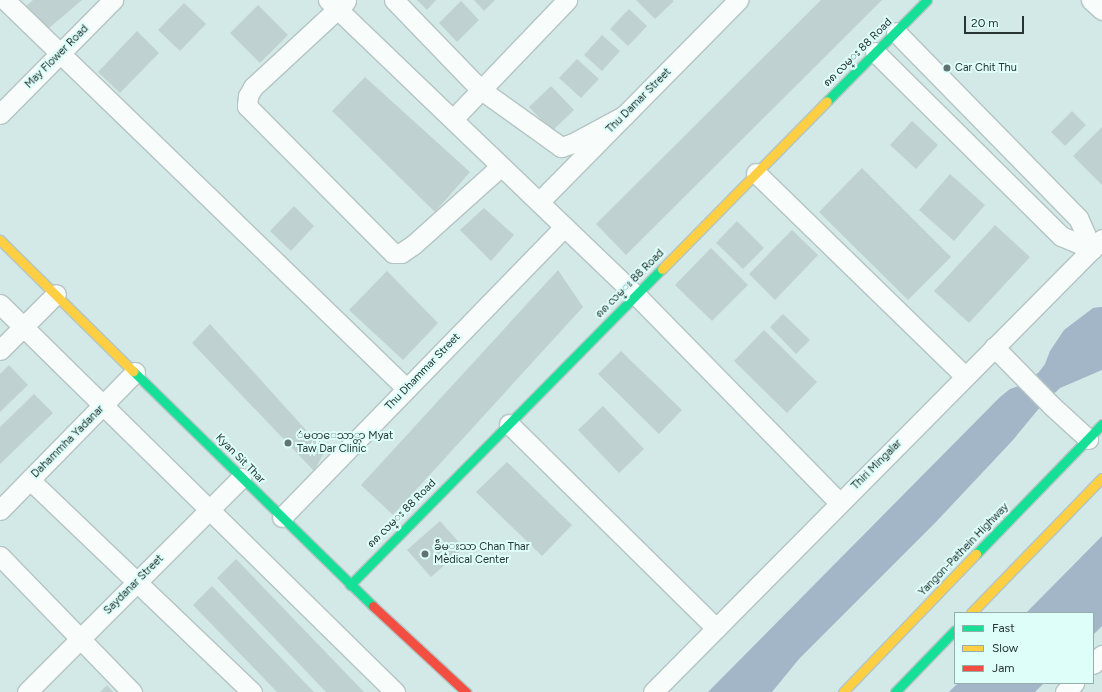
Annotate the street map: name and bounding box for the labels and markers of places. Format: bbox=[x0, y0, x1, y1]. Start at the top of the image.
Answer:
place label: Car Chit Thu bbox=[955, 61, 1017, 75]
marker: Car Chit Thu bbox=[942, 63, 952, 73]
place label: ဴမတ္ေသာ္တာ Myat Taw Dar Clinic bbox=[297, 430, 393, 456]
marker: ဴမတ္ေသာ္တာ Myat Taw Dar Clinic bbox=[282, 437, 294, 449]
place label: ခဵမ္းသာ Chan Thar Medical Center bbox=[434, 541, 529, 567]
marker: ခဵမ္းသာ Chan Thar Medical Center bbox=[419, 548, 431, 560]

